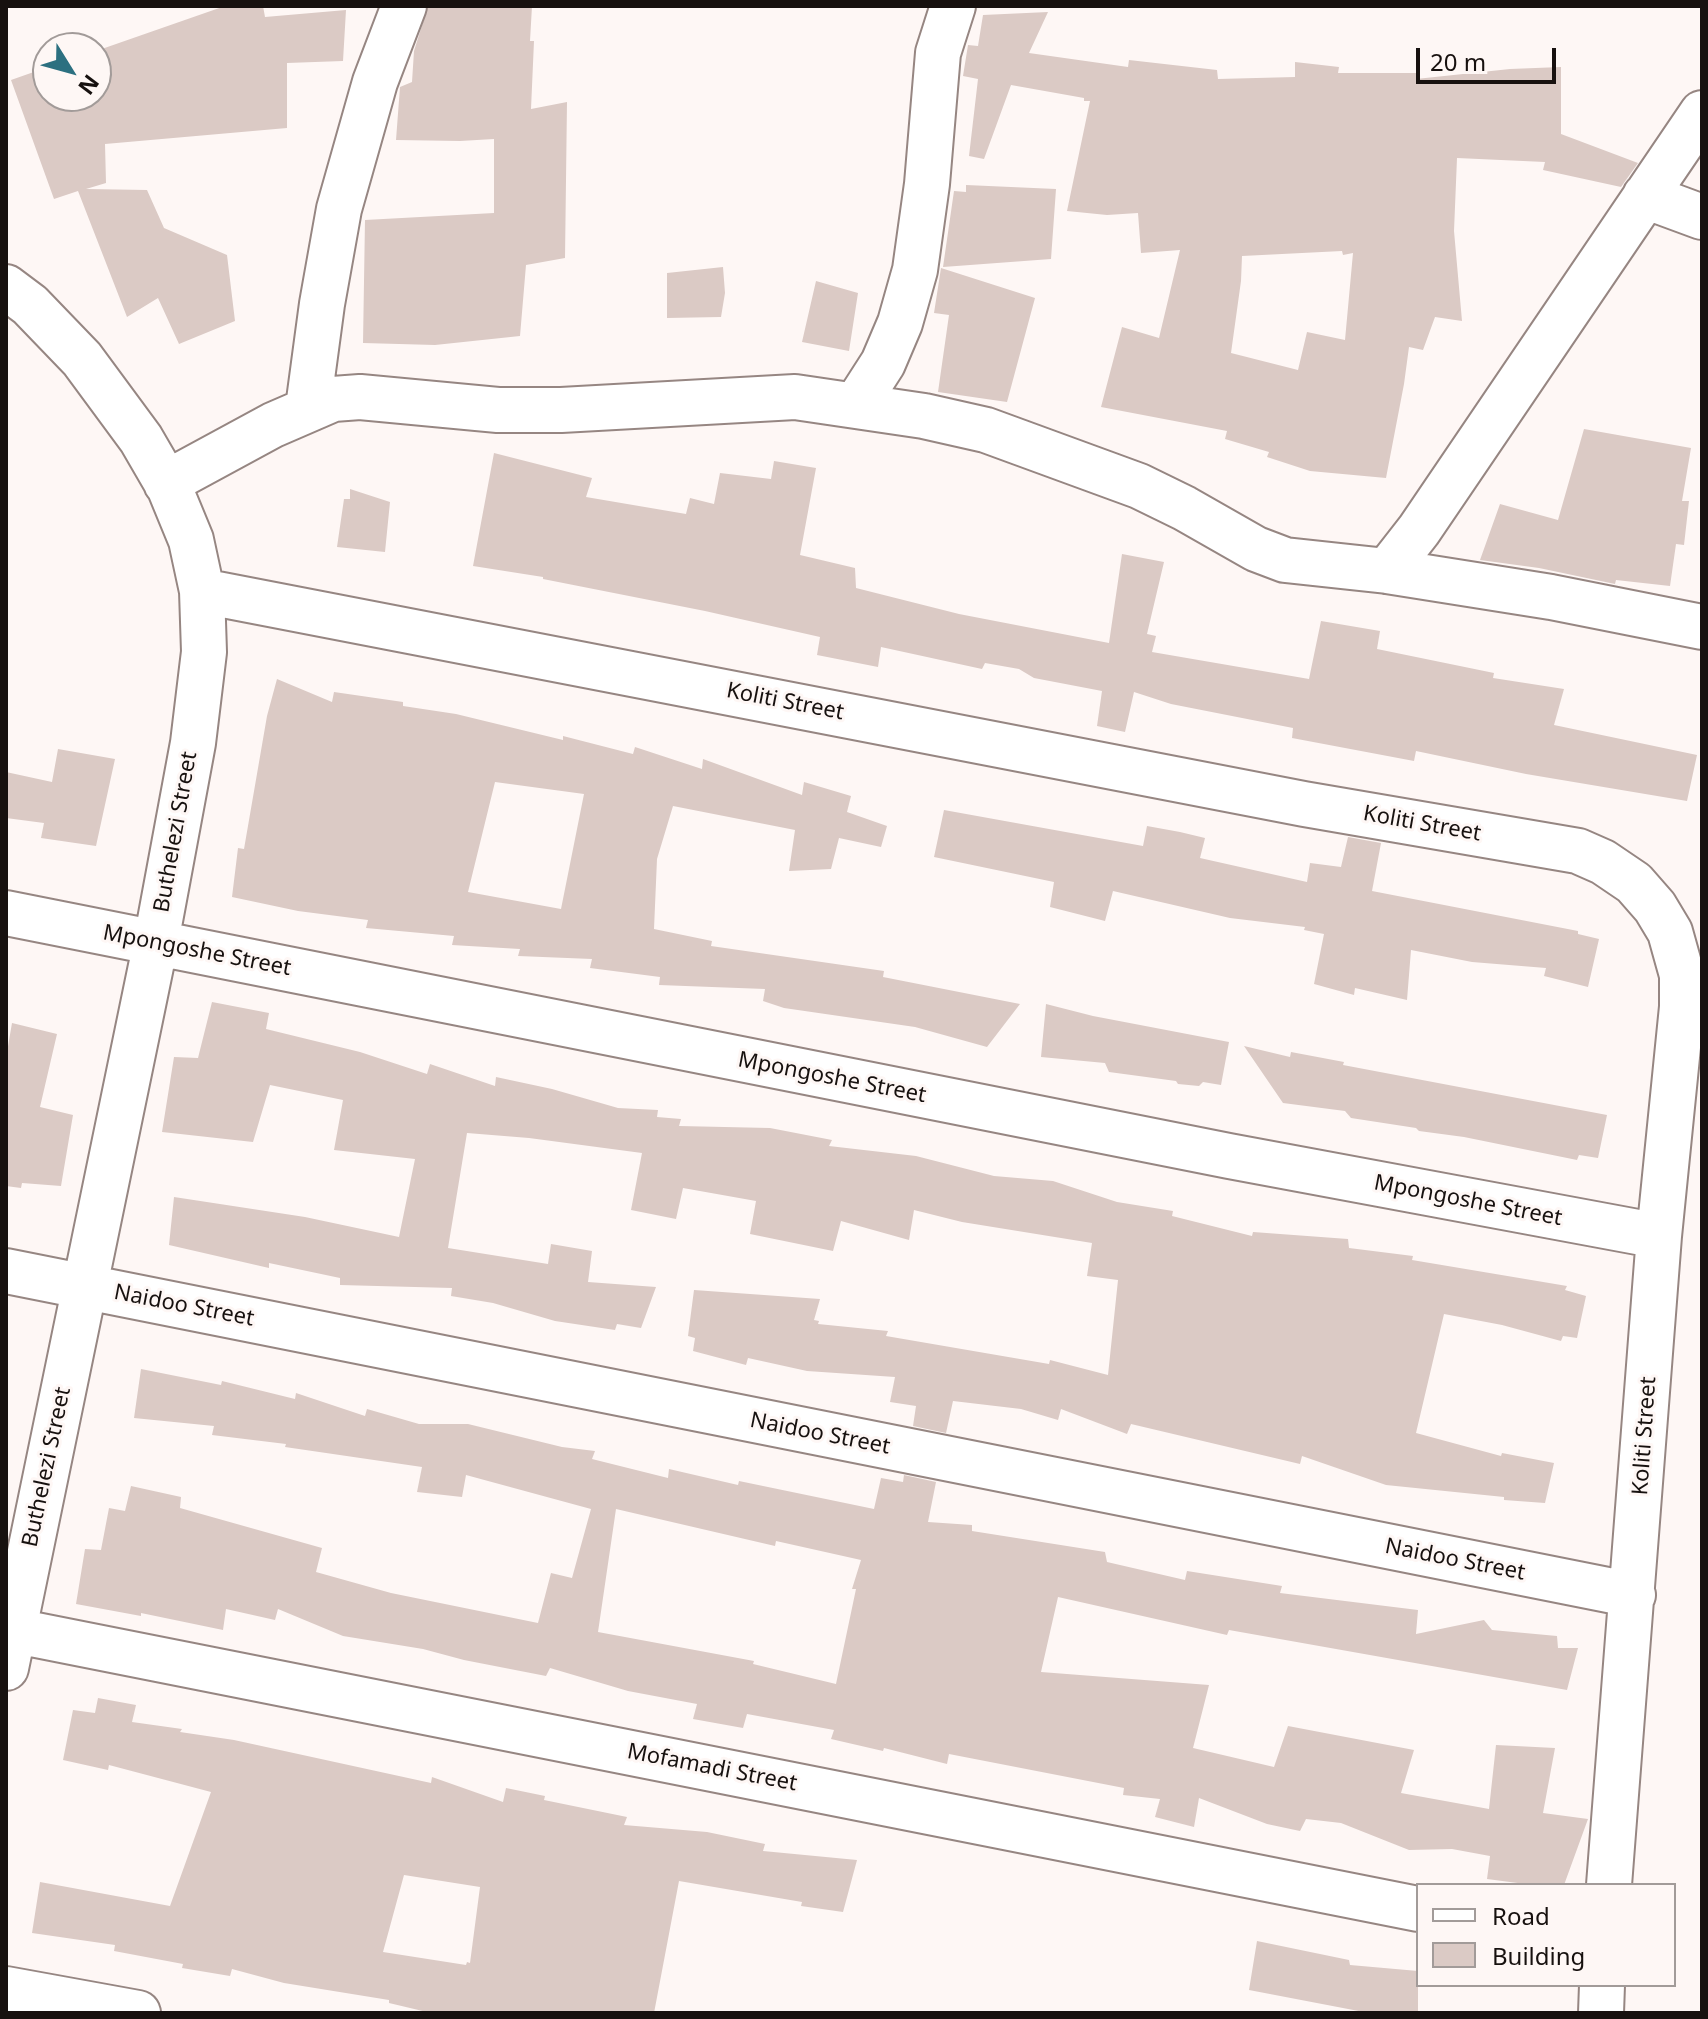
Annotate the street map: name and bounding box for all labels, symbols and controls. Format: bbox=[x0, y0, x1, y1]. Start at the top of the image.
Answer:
north arrow bbox=[32, 32, 112, 112]
scale bar bbox=[1420, 32, 1560, 82]
text: 20 m bbox=[1430, 45, 1486, 78]
text: N bbox=[72, 69, 107, 101]
street label: Koliti Street bbox=[724, 678, 846, 726]
street label: Buthelezi Street bbox=[149, 750, 203, 914]
street label: Koliti Street bbox=[1361, 801, 1483, 847]
street label: Mpongoshe Street bbox=[101, 920, 293, 982]
street label: Mpongoshe Street bbox=[736, 1047, 928, 1109]
street label: Mpongoshe Street bbox=[1372, 1170, 1564, 1232]
street label: Naidoo Street bbox=[112, 1279, 256, 1333]
street label: Koliti Street bbox=[1628, 1376, 1662, 1496]
street label: Buthelezi Street bbox=[17, 1385, 77, 1549]
street label: Naidoo Street bbox=[748, 1407, 892, 1461]
street label: Naidoo Street bbox=[1383, 1533, 1527, 1587]
street label: Mofamadi Street bbox=[625, 1739, 799, 1797]
legend bbox=[1416, 1883, 1676, 1987]
text: Road bbox=[1492, 1899, 1550, 1932]
text: Building bbox=[1492, 1939, 1585, 1972]

